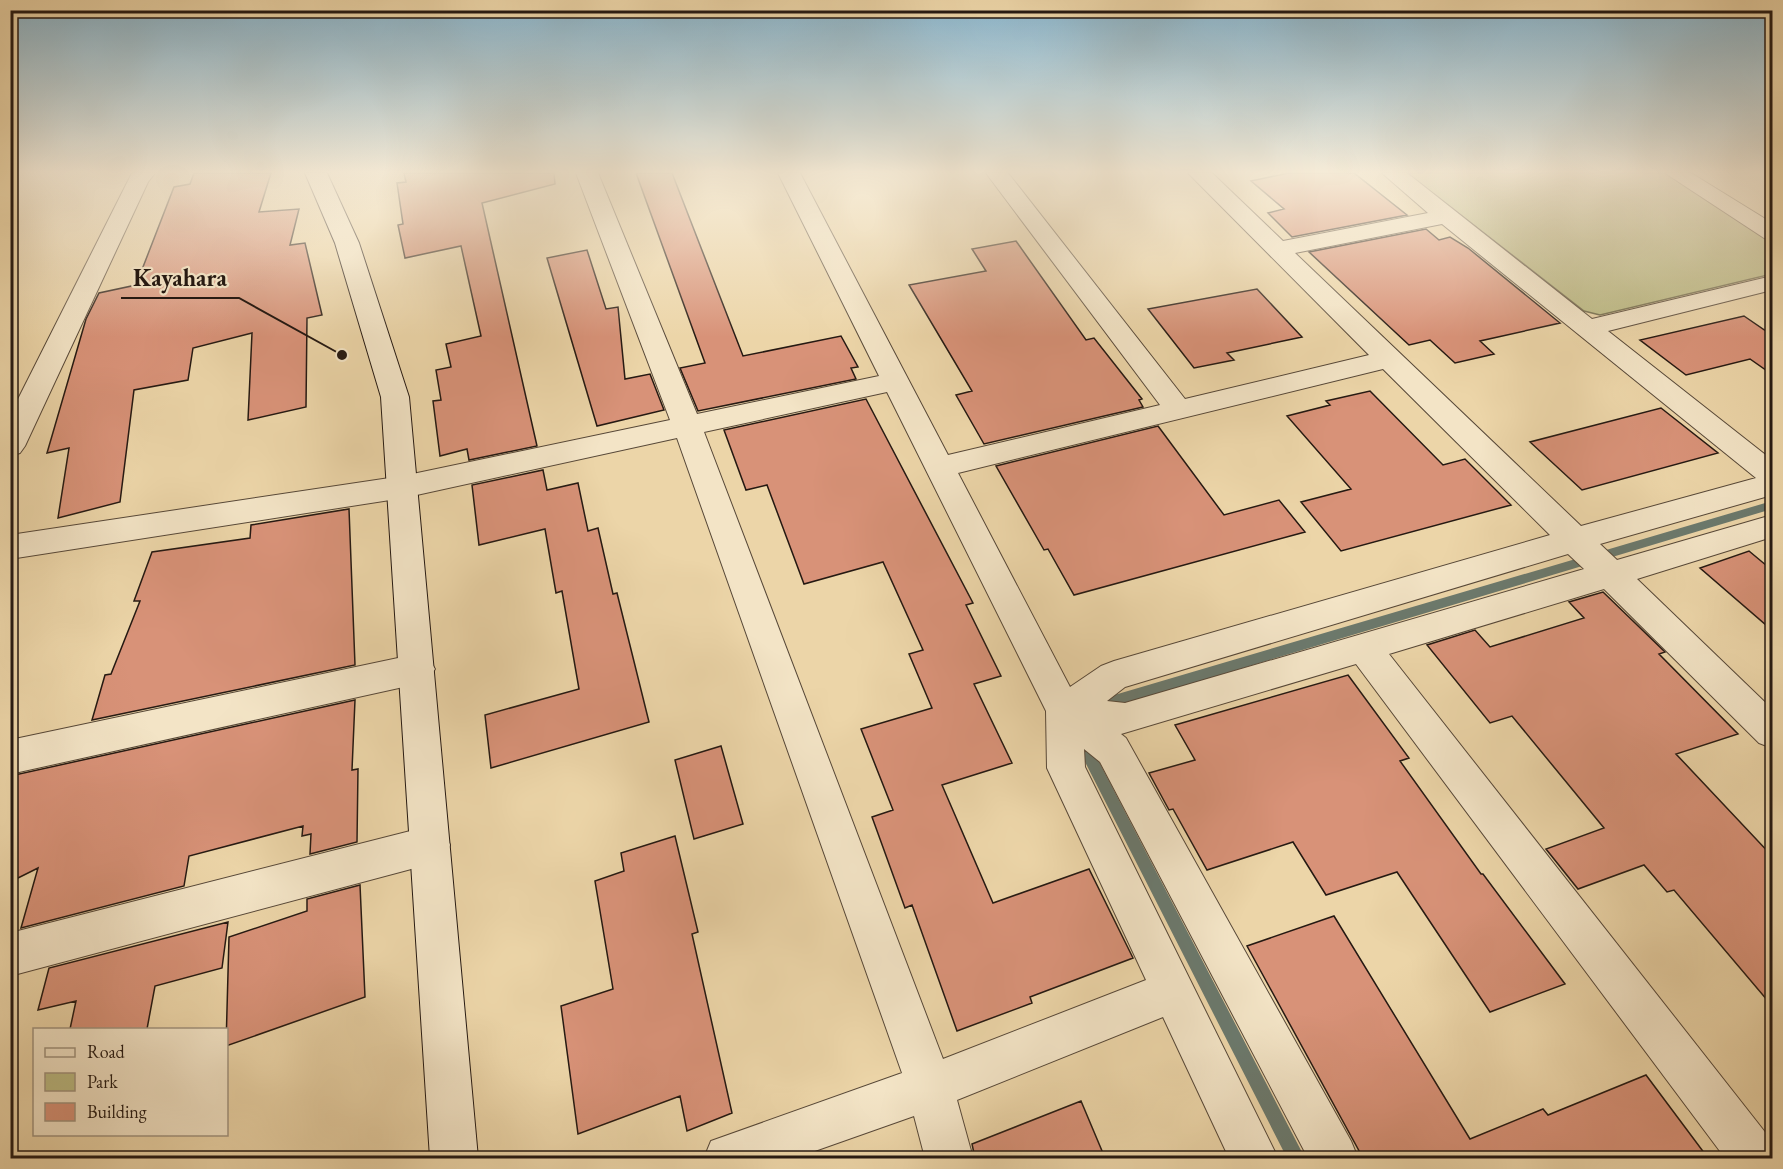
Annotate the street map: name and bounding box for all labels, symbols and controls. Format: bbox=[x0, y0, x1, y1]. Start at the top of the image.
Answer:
callout: Kayahara bbox=[121, 256, 239, 298]
text: Kayahara bbox=[133, 262, 228, 294]
legend bbox=[33, 1028, 228, 1136]
text: Road bbox=[87, 1040, 126, 1063]
text: Park bbox=[87, 1070, 118, 1093]
text: Building bbox=[87, 1100, 147, 1123]

